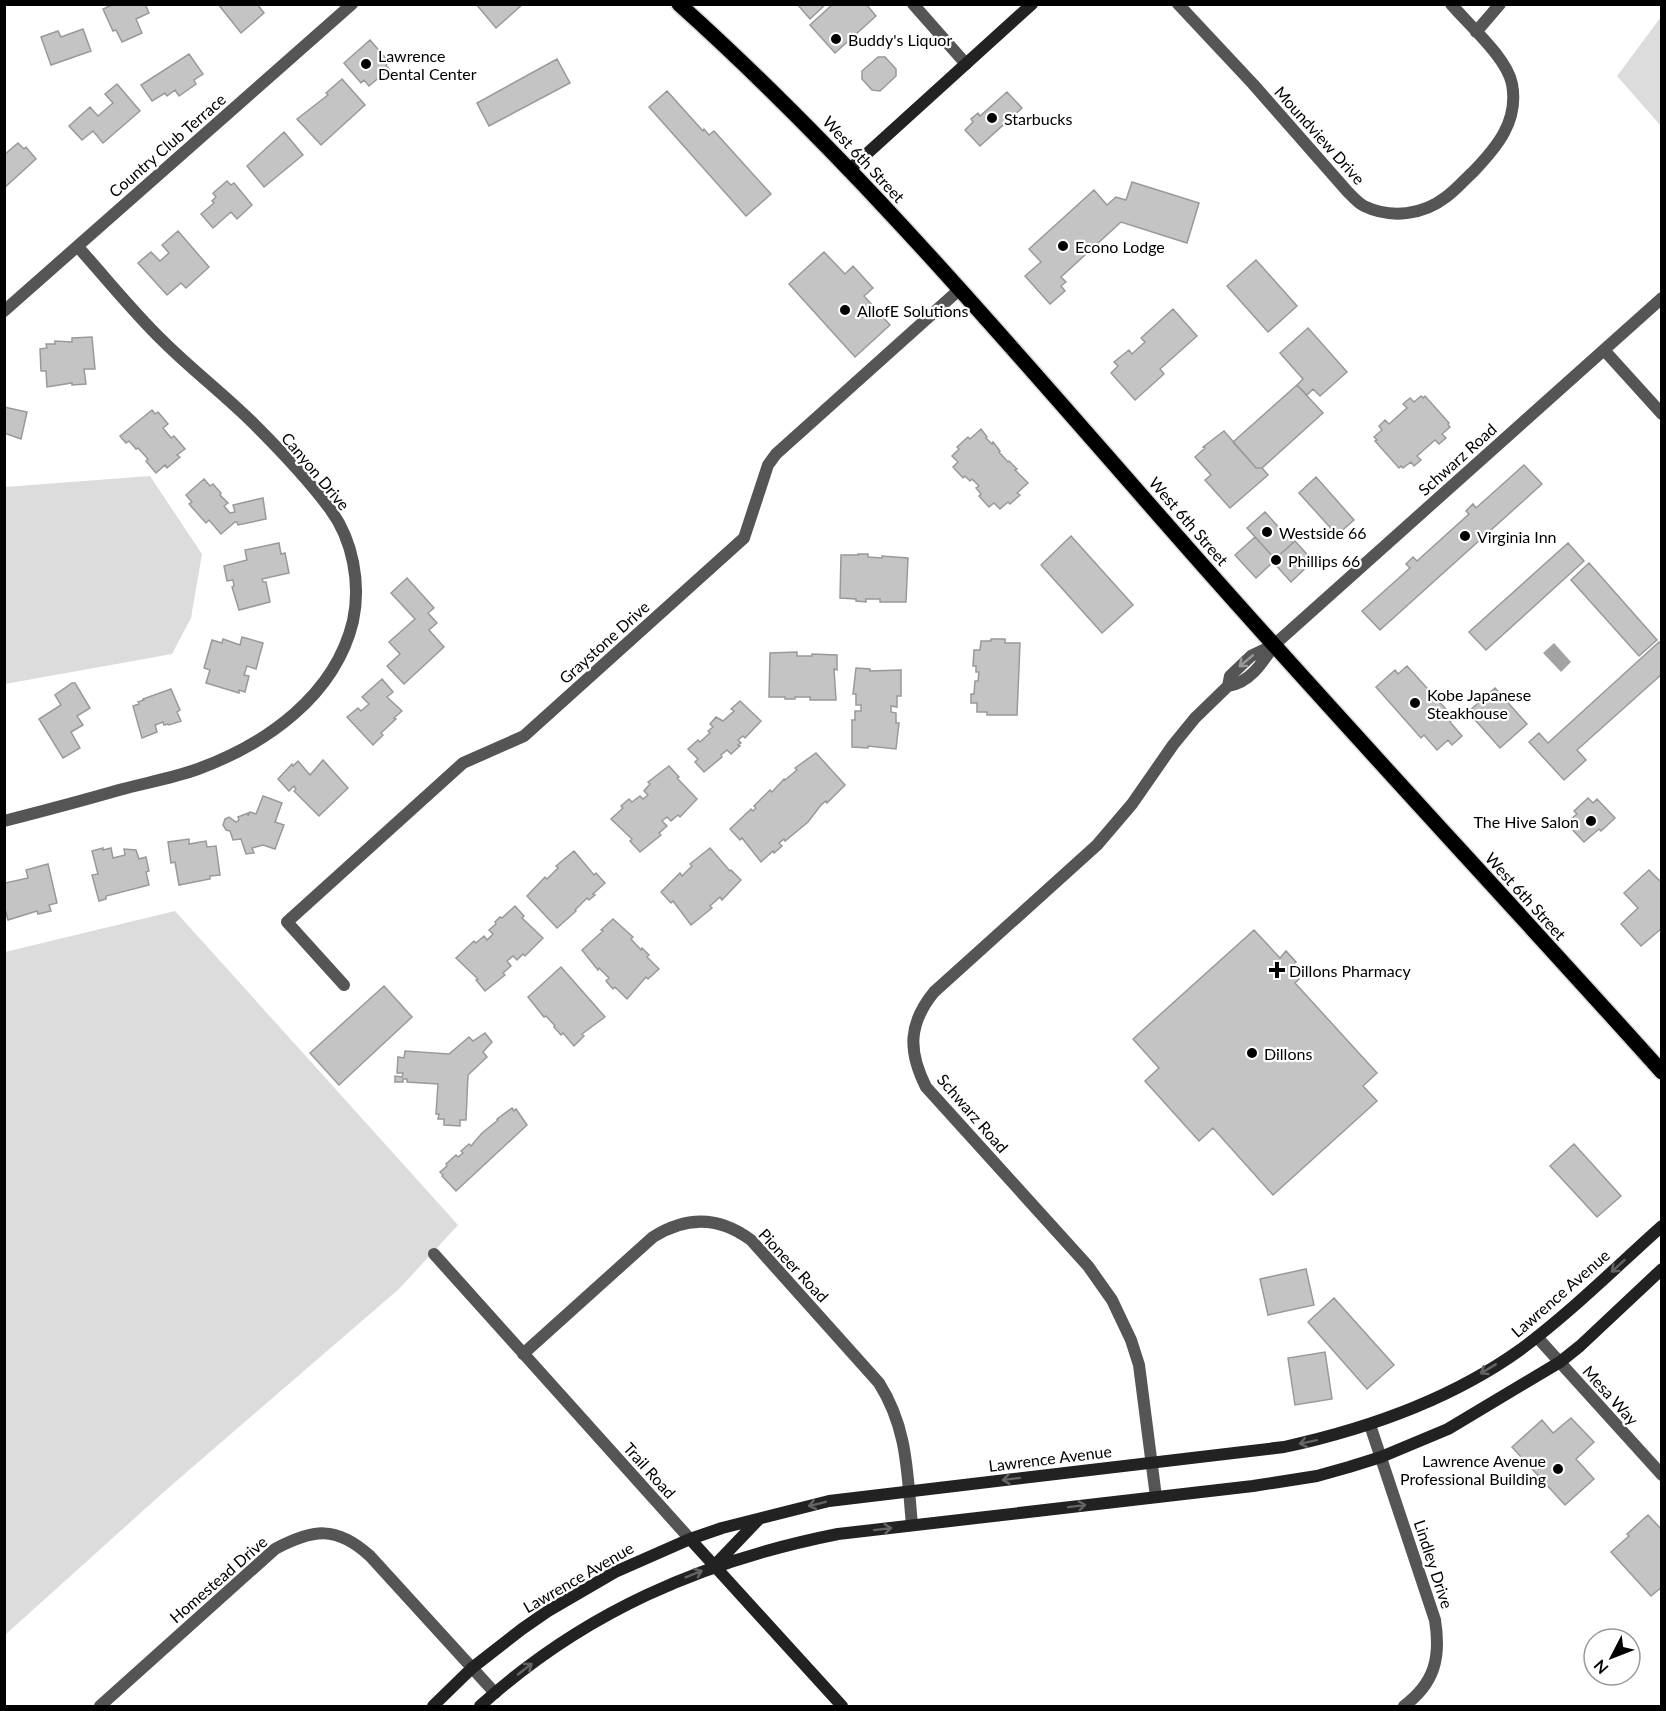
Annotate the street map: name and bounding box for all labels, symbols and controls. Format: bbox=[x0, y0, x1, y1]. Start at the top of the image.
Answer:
place label: Buddy's Liquor bbox=[848, 30, 952, 49]
marker: Buddy's Liquor bbox=[829, 32, 843, 46]
place label: Lawrence Dental Center bbox=[378, 46, 477, 83]
marker: Lawrence Dental Center bbox=[359, 57, 373, 71]
street label: Moundview Drive bbox=[1271, 82, 1369, 188]
street label: Country Club Terrace bbox=[105, 89, 229, 201]
place label: Starbucks bbox=[1004, 109, 1072, 128]
marker: Starbucks bbox=[985, 111, 999, 125]
street label: West 6th Street bbox=[819, 112, 909, 206]
place label: Econo Lodge bbox=[1075, 237, 1165, 256]
marker: Econo Lodge bbox=[1056, 239, 1070, 253]
place label: AllofE Solutions bbox=[857, 301, 968, 320]
marker: AllofE Solutions bbox=[838, 303, 852, 317]
street label: Schwarz Road bbox=[1414, 419, 1500, 499]
street label: Canyon Drive bbox=[278, 428, 354, 514]
street label: West 6th Street bbox=[1145, 473, 1233, 569]
place label: Westside 66 bbox=[1279, 523, 1367, 542]
marker: Westside 66 bbox=[1260, 525, 1274, 539]
place label: Virginia Inn bbox=[1477, 527, 1557, 546]
marker: Virginia Inn bbox=[1458, 529, 1472, 543]
place label: Phillips 66 bbox=[1288, 551, 1360, 570]
marker: Phillips 66 bbox=[1269, 553, 1283, 567]
street label: Graystone Drive bbox=[555, 597, 653, 687]
one-way arrow bbox=[1239, 654, 1254, 668]
place label: Kobe Japanese Steakhouse bbox=[1427, 685, 1531, 722]
marker: Kobe Japanese Steakhouse bbox=[1408, 696, 1422, 710]
place label: The Hive Salon bbox=[1473, 812, 1579, 831]
marker: The Hive Salon bbox=[1584, 814, 1598, 828]
street label: West 6th Street bbox=[1482, 848, 1570, 944]
place label: Dillons Pharmacy bbox=[1289, 961, 1411, 980]
marker: Dillons Pharmacy bbox=[1270, 963, 1284, 977]
place label: Dillons bbox=[1264, 1044, 1312, 1063]
marker: Dillons bbox=[1245, 1046, 1259, 1060]
street label: Schwarz Road bbox=[934, 1070, 1012, 1156]
street label: Pioneer Road bbox=[755, 1224, 833, 1306]
street label: Lawrence Avenue bbox=[1507, 1245, 1613, 1341]
one-way arrow bbox=[1611, 1259, 1626, 1273]
street label: Mesa Way bbox=[1579, 1361, 1643, 1429]
one-way arrow bbox=[1480, 1364, 1497, 1376]
one-way arrow bbox=[1299, 1436, 1318, 1448]
street label: Trail Road bbox=[620, 1438, 680, 1502]
street label: Lawrence Avenue bbox=[987, 1441, 1113, 1475]
place label: Lawrence Avenue Professional Building bbox=[1400, 1451, 1546, 1488]
marker: Lawrence Avenue Professional Building bbox=[1551, 1462, 1565, 1476]
one-way arrow bbox=[1001, 1474, 1021, 1485]
one-way arrow bbox=[808, 1499, 827, 1511]
one-way arrow bbox=[1066, 1500, 1086, 1511]
street label: Lindley Drive bbox=[1411, 1517, 1457, 1611]
one-way arrow bbox=[873, 1523, 892, 1534]
street label: Homestead Drive bbox=[165, 1532, 271, 1626]
street label: Lawrence Avenue bbox=[520, 1538, 636, 1616]
one-way arrow bbox=[684, 1568, 703, 1579]
north arrow bbox=[1582, 1627, 1642, 1687]
text: N bbox=[1589, 1656, 1612, 1678]
one-way arrow bbox=[516, 1663, 532, 1676]

